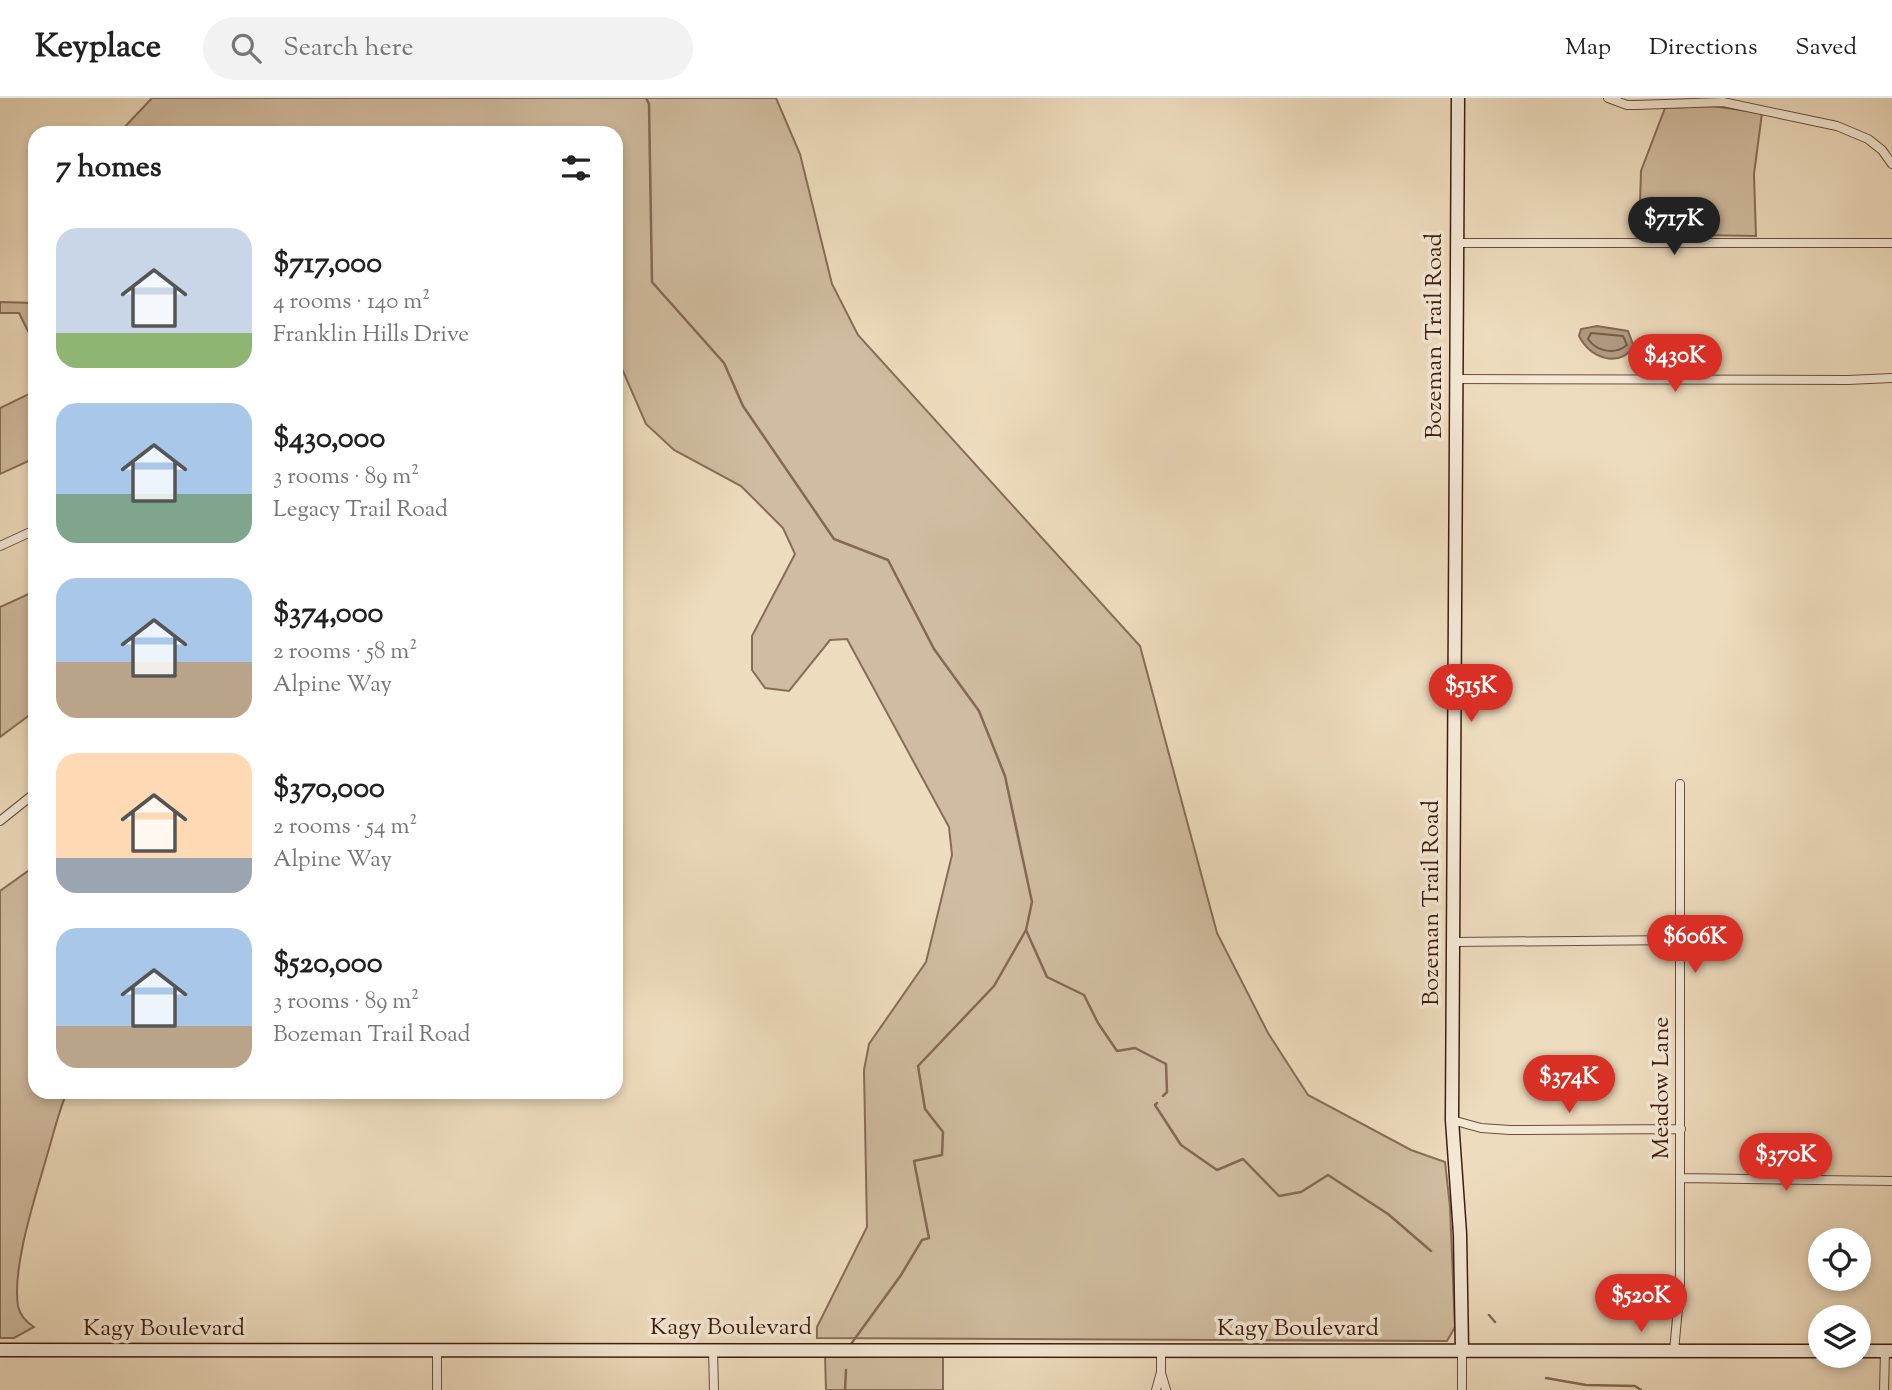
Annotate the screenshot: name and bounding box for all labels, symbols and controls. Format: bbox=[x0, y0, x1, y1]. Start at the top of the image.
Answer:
search box bbox=[203, 17, 693, 80]
text: Keyplace bbox=[35, 24, 161, 72]
icon: search bbox=[227, 29, 265, 67]
text: Search here bbox=[283, 30, 414, 67]
text: Map bbox=[1565, 31, 1611, 65]
text: Directions bbox=[1649, 31, 1757, 65]
text: Saved bbox=[1795, 31, 1857, 65]
text: 7 homes bbox=[56, 147, 161, 190]
icon: filters bbox=[557, 149, 595, 187]
pin: $717K bbox=[1625, 198, 1723, 257]
text: $717K bbox=[1644, 203, 1704, 236]
street label: Bozeman Trail Road bbox=[1418, 233, 1452, 439]
text: $717,000 bbox=[273, 243, 382, 286]
icon: home bbox=[112, 256, 196, 340]
text: 4 rooms · 140 m² bbox=[273, 286, 430, 319]
text: Franklin Hills Drive bbox=[273, 319, 469, 352]
pin: $430K bbox=[1626, 334, 1724, 394]
text: $430K bbox=[1644, 340, 1706, 373]
text: $430,000 bbox=[273, 418, 385, 461]
icon: home bbox=[112, 431, 196, 515]
text: 3 rooms · 89 m² bbox=[273, 461, 419, 494]
text: Legacy Trail Road bbox=[273, 494, 448, 527]
text: $374,000 bbox=[273, 593, 383, 636]
icon: home bbox=[112, 606, 196, 690]
text: 2 rooms · 58 m² bbox=[273, 636, 417, 669]
pin: $515K bbox=[1422, 664, 1520, 724]
text: Alpine Way bbox=[273, 669, 392, 702]
text: $515K bbox=[1445, 670, 1497, 703]
text: $370,000 bbox=[273, 768, 385, 811]
icon: home bbox=[112, 781, 196, 865]
street label: Bozeman Trail Road bbox=[1415, 800, 1449, 1006]
text: 2 rooms · 54 m² bbox=[273, 811, 417, 844]
text: Alpine Way bbox=[273, 844, 392, 877]
pin: $606K bbox=[1646, 916, 1744, 975]
text: $606K bbox=[1663, 921, 1727, 954]
text: $520,000 bbox=[273, 943, 383, 986]
icon: home bbox=[112, 956, 196, 1040]
text: 3 rooms · 89 m² bbox=[273, 986, 419, 1019]
street label: Meadow Lane bbox=[1645, 1016, 1679, 1160]
text: Bozeman Trail Road bbox=[273, 1019, 471, 1052]
pin: $374K bbox=[1520, 1056, 1618, 1115]
text: $374K bbox=[1539, 1061, 1599, 1094]
pin: $370K bbox=[1737, 1134, 1835, 1193]
text: $370K bbox=[1755, 1139, 1817, 1172]
map controls bbox=[1808, 1228, 1871, 1368]
button: locate bbox=[1808, 1228, 1871, 1291]
pin: $520K bbox=[1592, 1274, 1690, 1334]
text: $520K bbox=[1611, 1280, 1671, 1313]
button: layers bbox=[1808, 1305, 1871, 1368]
street label: Kagy Boulevard bbox=[650, 1311, 812, 1345]
street label: Kagy Boulevard bbox=[83, 1312, 245, 1346]
street label: Kagy Boulevard bbox=[1217, 1312, 1379, 1346]

